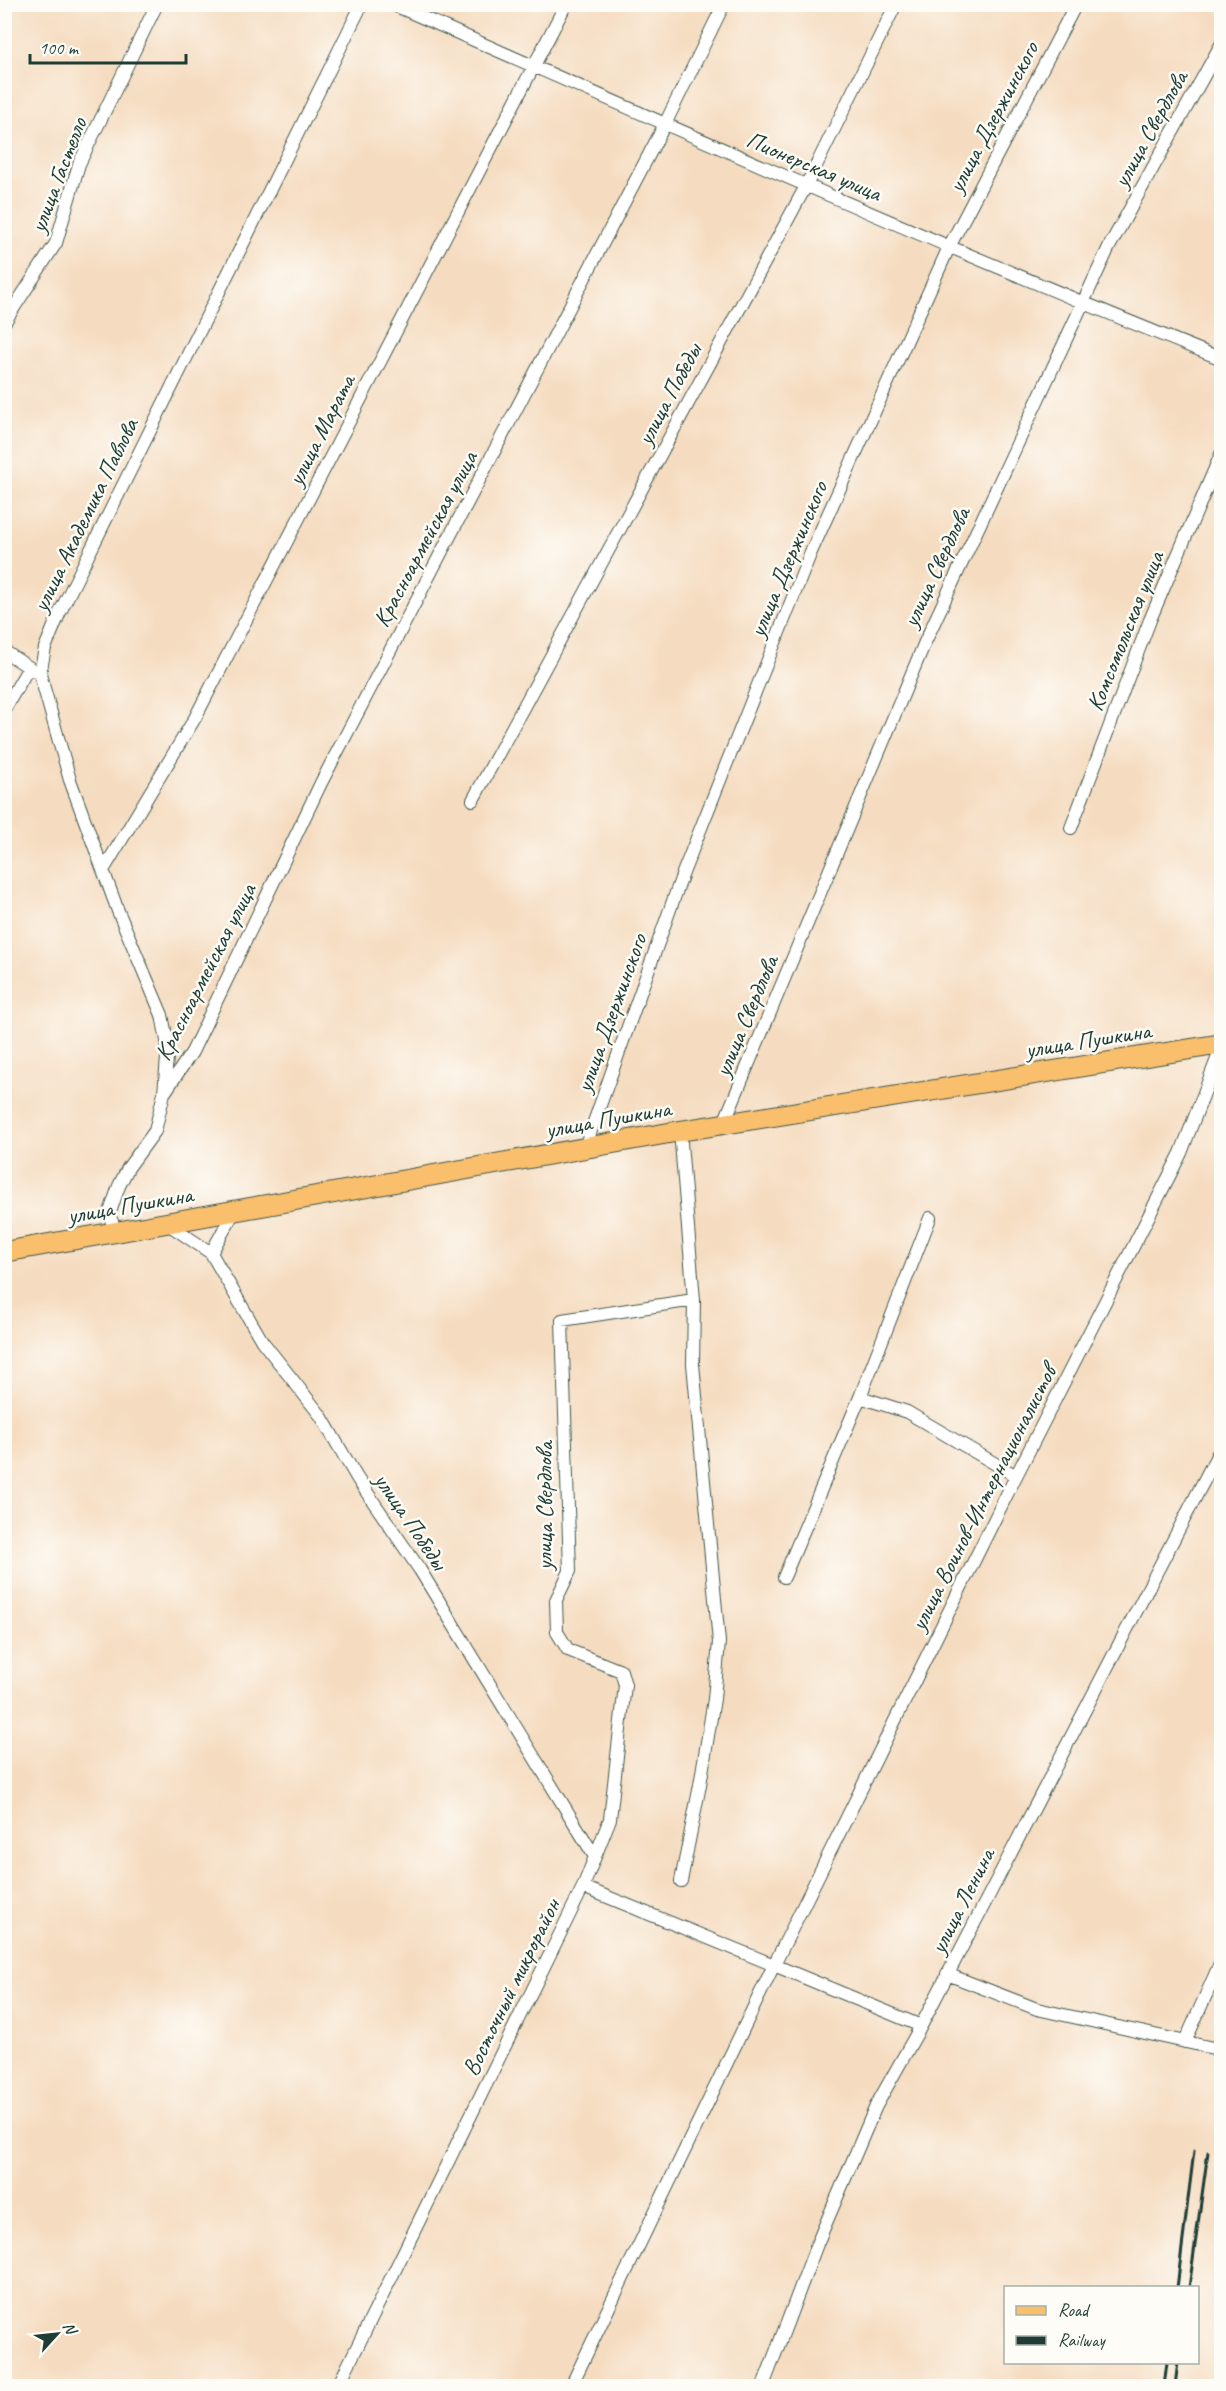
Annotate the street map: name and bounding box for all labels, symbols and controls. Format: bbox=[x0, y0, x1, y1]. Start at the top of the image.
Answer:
scale bar bbox=[30, 27, 186, 65]
street label: улица Дзержинского bbox=[940, 35, 1046, 199]
text: 100 m bbox=[39, 37, 80, 59]
street label: улица Свердлова bbox=[1105, 64, 1195, 194]
street label: улица Гастелло bbox=[22, 112, 94, 238]
street label: Пионерская улица bbox=[742, 124, 887, 208]
street label: улица Победы bbox=[629, 336, 709, 452]
street label: улица Марата bbox=[279, 368, 363, 492]
street label: улица Академика Павлова bbox=[24, 412, 145, 618]
street label: Красноармейская улица bbox=[366, 445, 485, 632]
street label: улица Дзержинского bbox=[741, 475, 835, 643]
street label: улица Свердлова bbox=[894, 500, 978, 633]
street label: Комсомольская улица bbox=[1079, 546, 1171, 715]
street label: Красноармейская улица bbox=[147, 877, 263, 1066]
street label: улица Дзержинского bbox=[568, 928, 654, 1098]
street label: улица Свердлова bbox=[706, 949, 786, 1083]
street label: улица Пушкина bbox=[1021, 1015, 1155, 1065]
street label: улица Пушкина bbox=[541, 1093, 675, 1145]
street label: улица Пушкина bbox=[63, 1179, 197, 1231]
street label: улица Воинов-Интернационалистов bbox=[902, 1355, 1066, 1637]
street label: улица Свердлова bbox=[529, 1440, 559, 1572]
street label: улица Победы bbox=[366, 1465, 456, 1577]
street label: улица Ленина bbox=[922, 1841, 1002, 1960]
street label: Восточный микрорайон bbox=[455, 1892, 568, 2080]
legend bbox=[1004, 2286, 1199, 2364]
text: Road bbox=[1058, 2299, 1091, 2321]
north arrow bbox=[27, 2304, 87, 2364]
text: N bbox=[58, 2319, 82, 2339]
text: Railway bbox=[1058, 2329, 1106, 2351]

